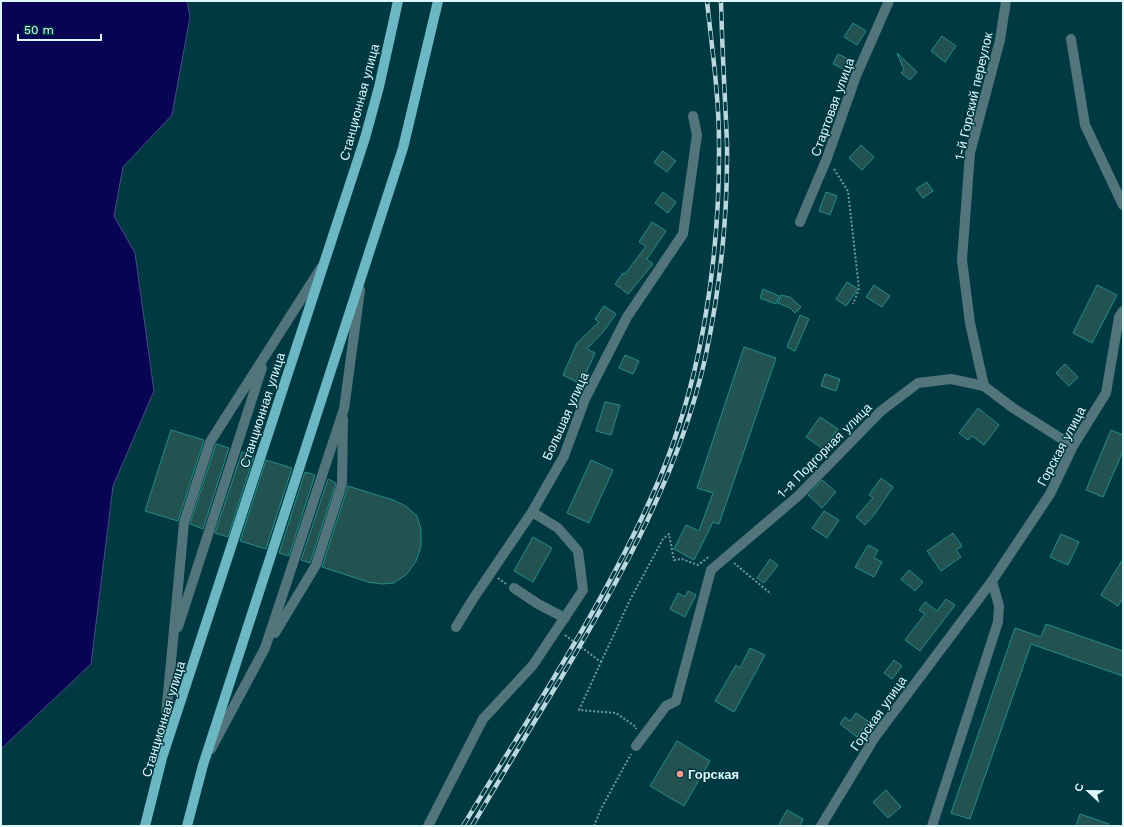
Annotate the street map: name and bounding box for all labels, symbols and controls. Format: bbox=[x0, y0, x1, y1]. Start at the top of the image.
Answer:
scale bar bbox=[18, 16, 101, 42]
text: 50 m bbox=[24, 23, 54, 37]
street label: 1-й Горский переулок bbox=[951, 30, 996, 161]
street label: Станционная улица bbox=[337, 41, 382, 162]
street label: Стартовая улица bbox=[808, 55, 857, 158]
street label: Станционная улица bbox=[237, 350, 288, 470]
street label: Большая улица bbox=[539, 369, 592, 463]
street label: 1-я Подгорная улица bbox=[774, 399, 875, 501]
street label: Горская улица bbox=[1034, 403, 1089, 488]
street label: Станционная улица bbox=[139, 659, 188, 779]
street label: Горская улица bbox=[847, 673, 910, 753]
place label: Горская bbox=[688, 767, 739, 782]
marker: Горская bbox=[675, 769, 685, 779]
north arrow bbox=[1068, 771, 1108, 811]
text: С bbox=[1072, 781, 1087, 794]

